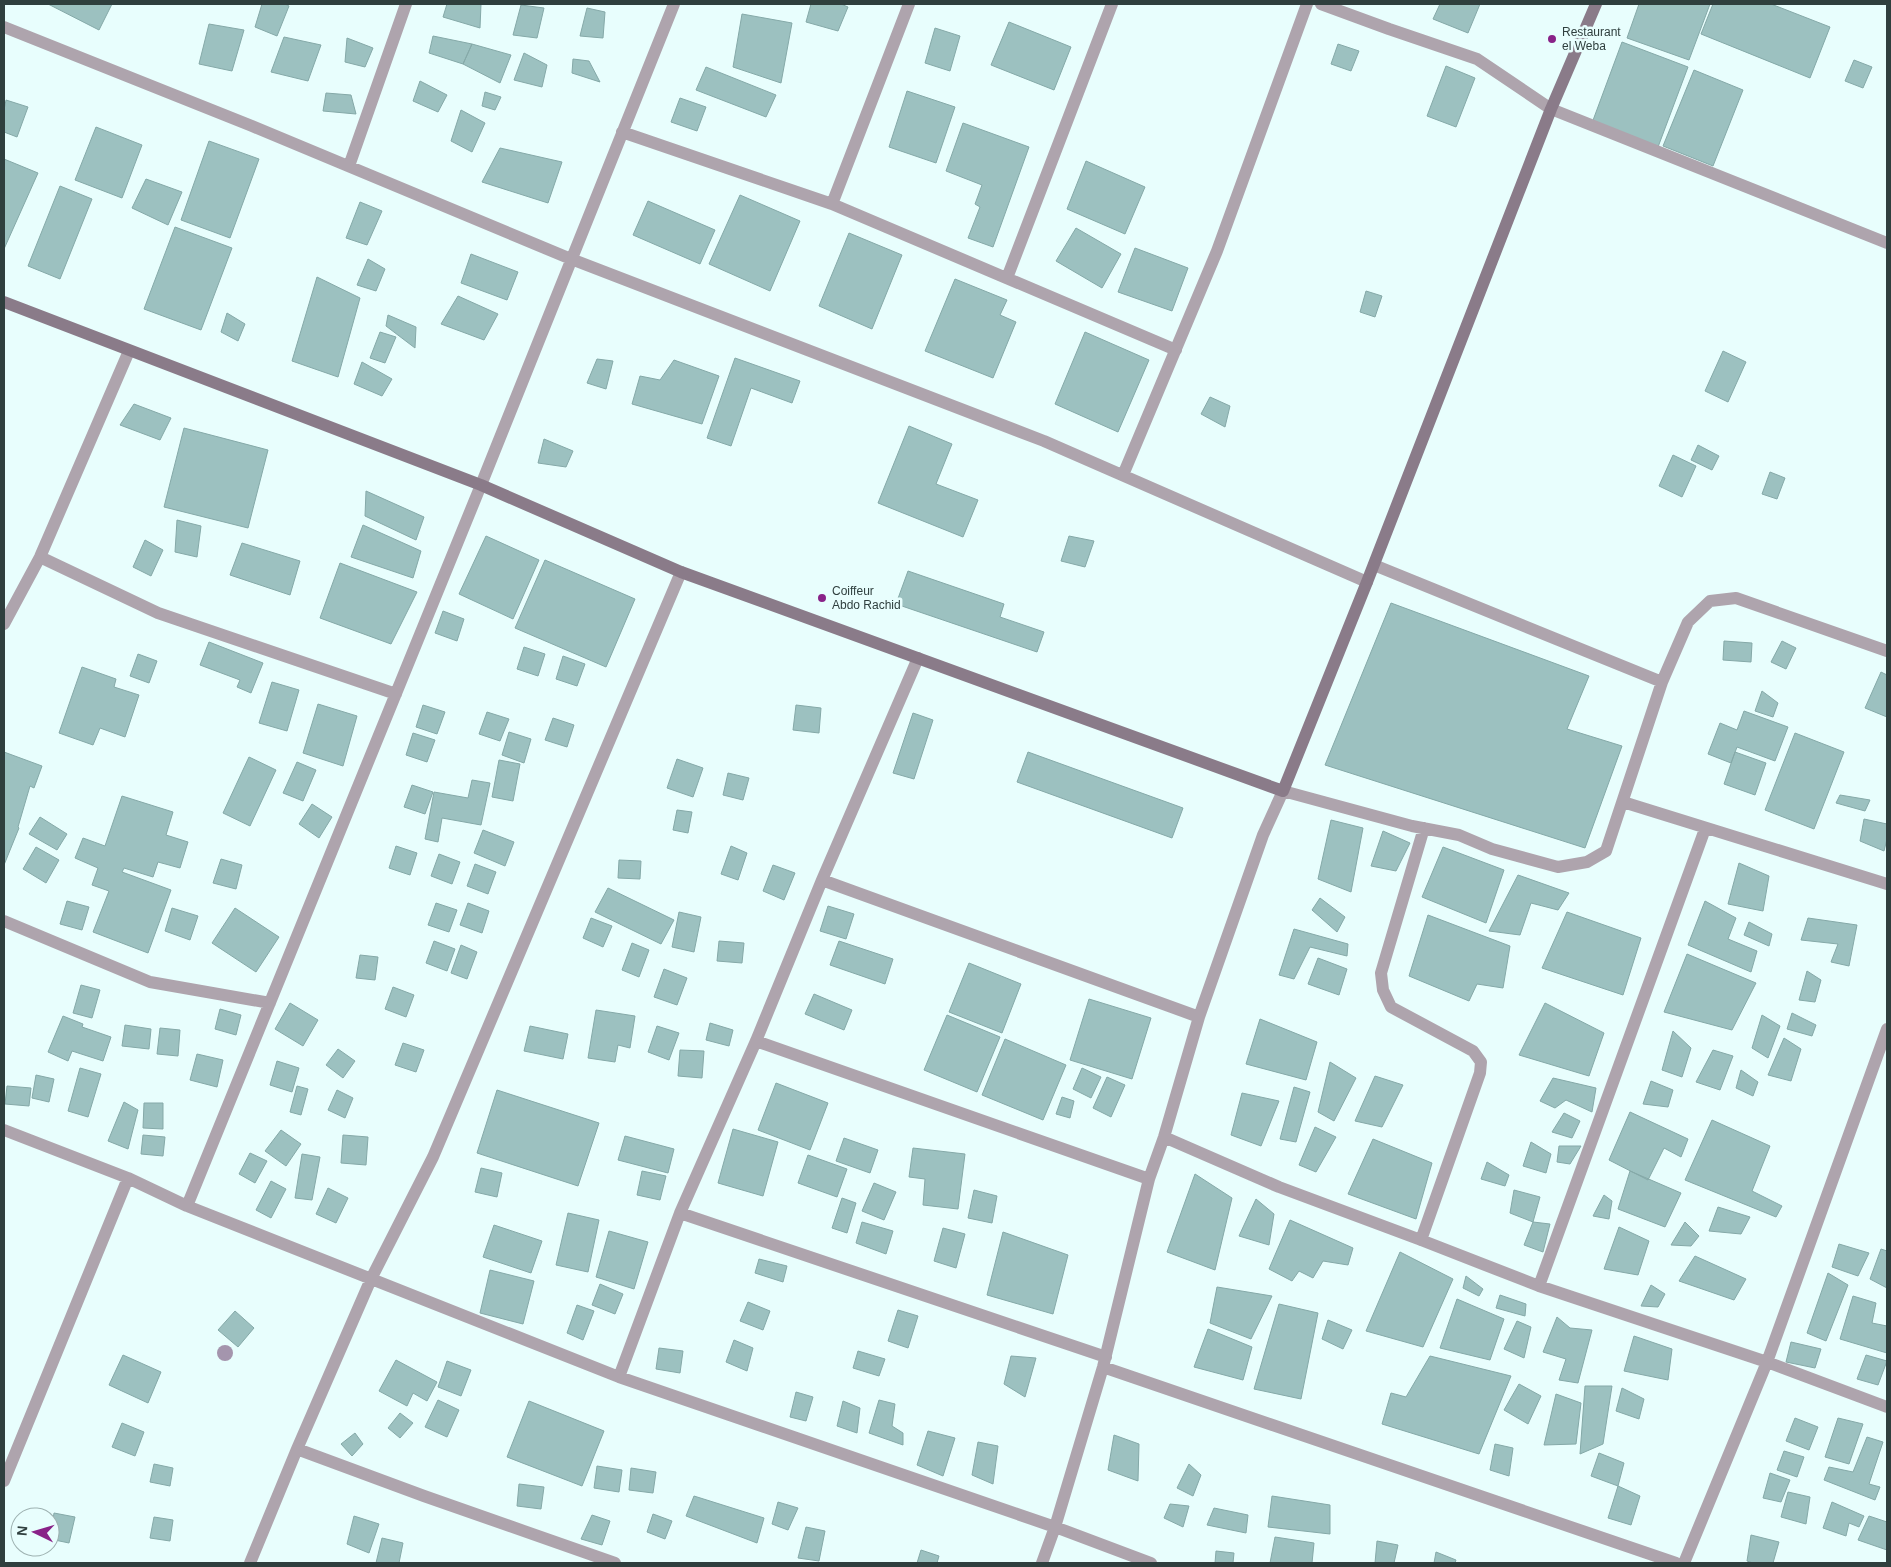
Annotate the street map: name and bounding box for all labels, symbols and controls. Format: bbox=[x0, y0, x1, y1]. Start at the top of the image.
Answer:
place label: Restaurant el Weba bbox=[1562, 25, 1621, 53]
marker: Restaurant el Weba bbox=[1546, 33, 1558, 45]
place label: Coiffeur Abdo Rachid bbox=[832, 584, 901, 612]
marker: Coiffeur Abdo Rachid bbox=[816, 592, 828, 604]
north arrow bbox=[10, 1507, 60, 1557]
text: N bbox=[14, 1525, 30, 1537]

